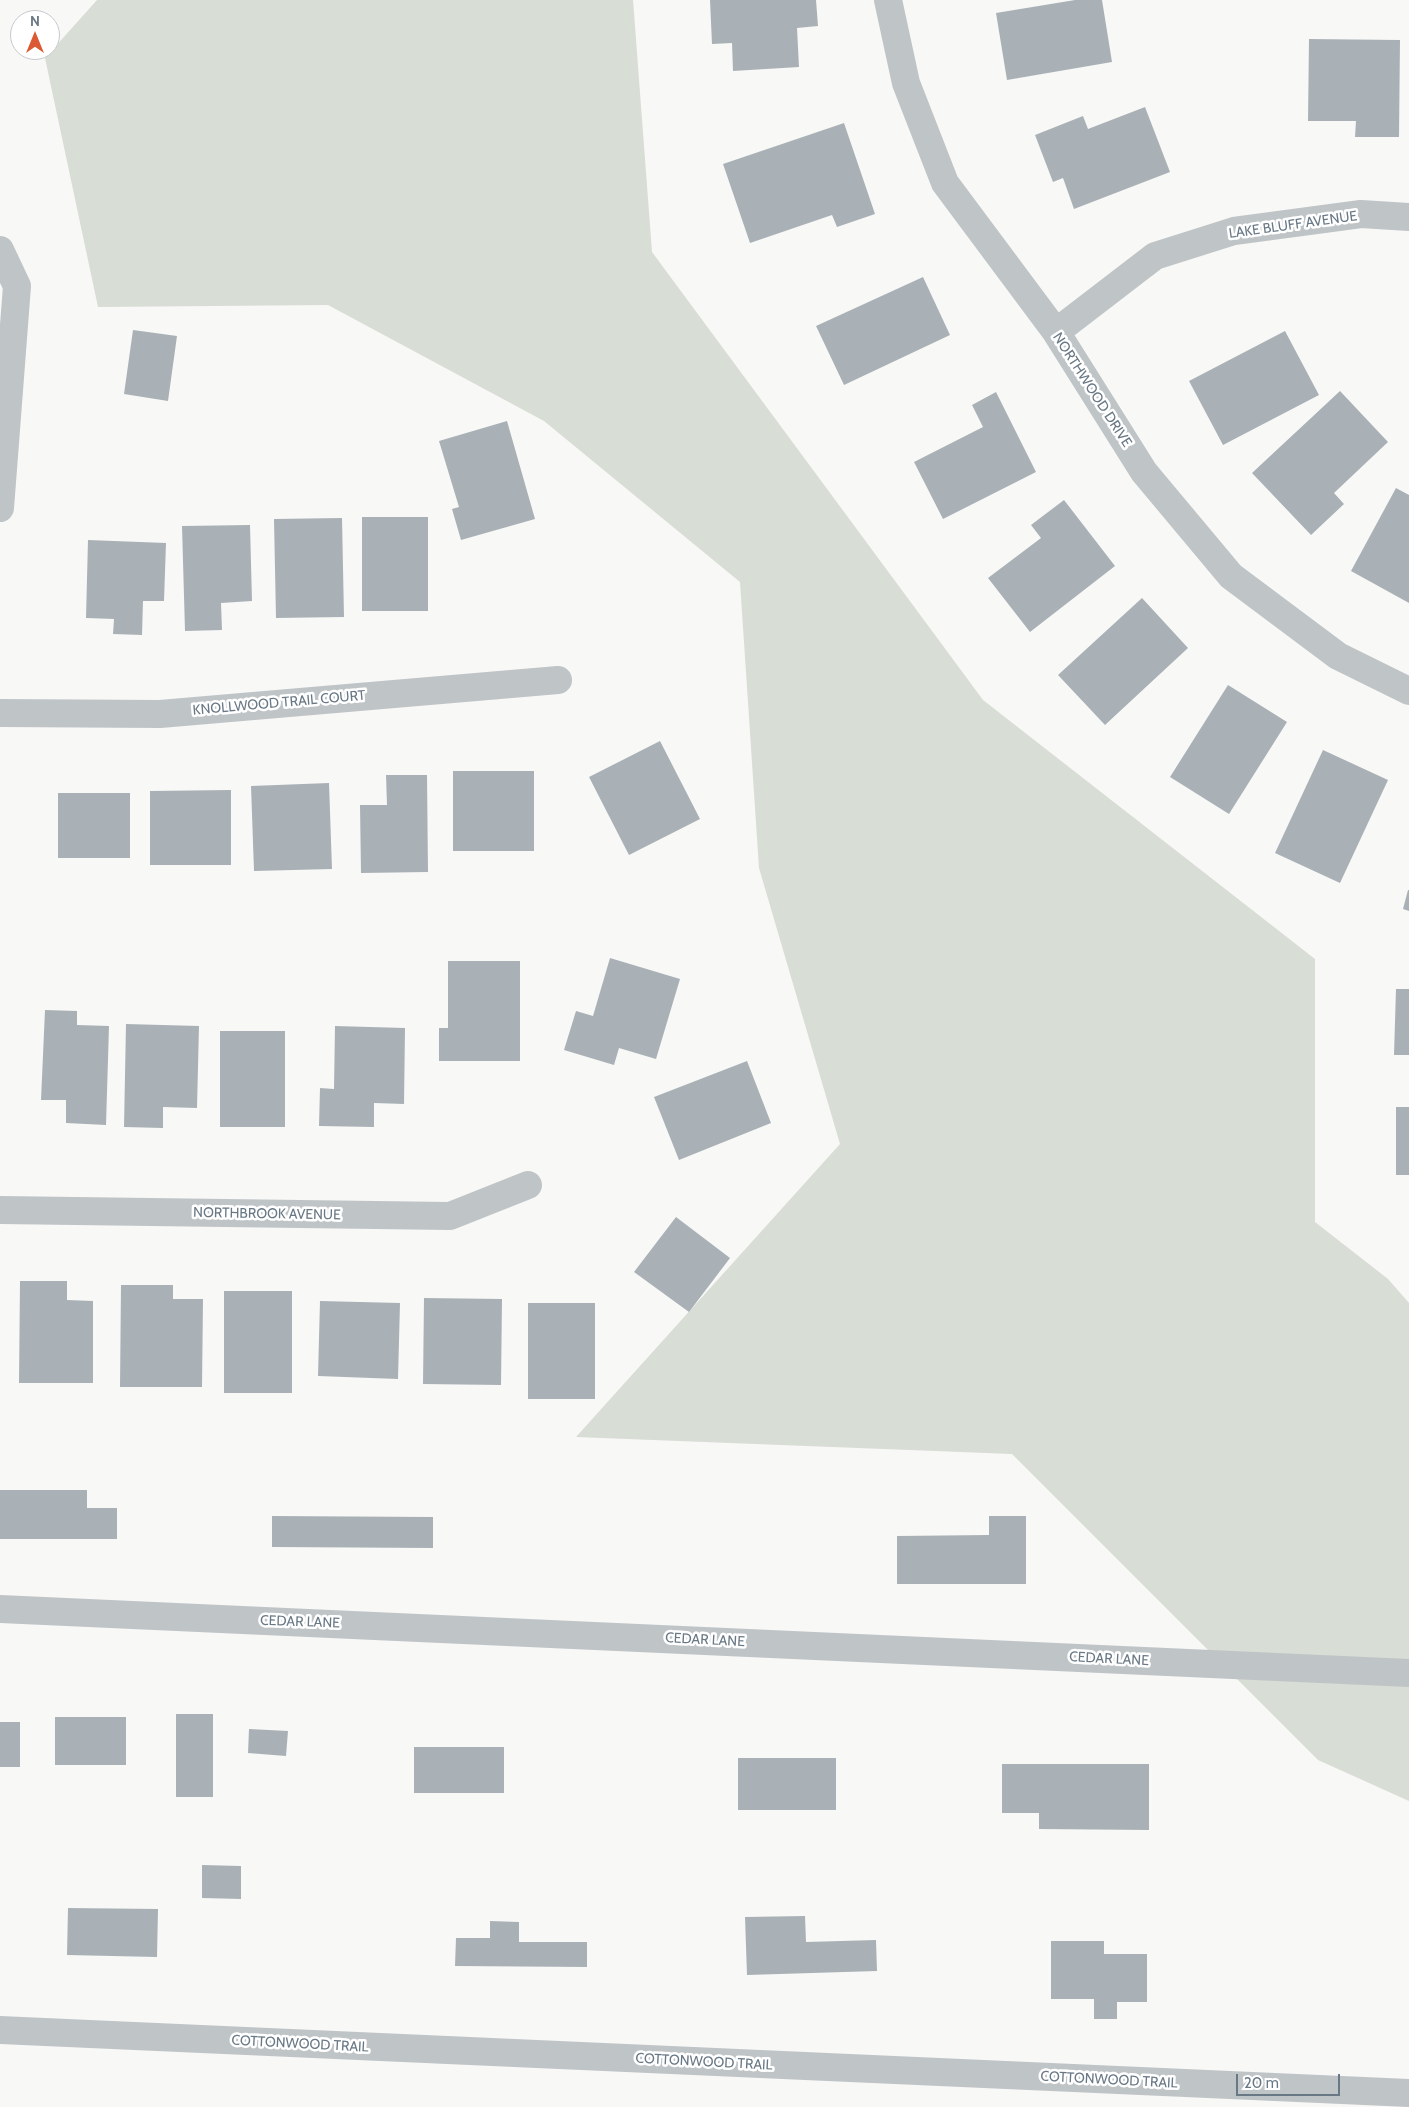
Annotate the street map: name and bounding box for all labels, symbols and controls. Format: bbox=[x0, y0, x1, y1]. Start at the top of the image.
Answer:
north arrow bbox=[10, 10, 60, 60]
text: N bbox=[30, 12, 40, 30]
street label: LAKE BLUFF AVENUE bbox=[1228, 208, 1358, 242]
street label: NORTHWOOD DRIVE bbox=[1049, 330, 1135, 450]
street label: KNOLLWOOD TRAIL COURT bbox=[192, 687, 366, 719]
street label: NORTHBROOK AVENUE bbox=[193, 1204, 341, 1224]
street label: CEDAR LANE bbox=[260, 1612, 340, 1632]
street label: CEDAR LANE bbox=[665, 1630, 745, 1650]
street label: CEDAR LANE bbox=[1069, 1649, 1149, 1669]
street label: COTTONWOOD TRAIL bbox=[231, 2032, 369, 2056]
street label: COTTONWOOD TRAIL bbox=[635, 2050, 773, 2074]
scale bar bbox=[1239, 2064, 1343, 2096]
street label: COTTONWOOD TRAIL bbox=[1040, 2068, 1178, 2092]
text: 20 m bbox=[1244, 2074, 1279, 2092]

